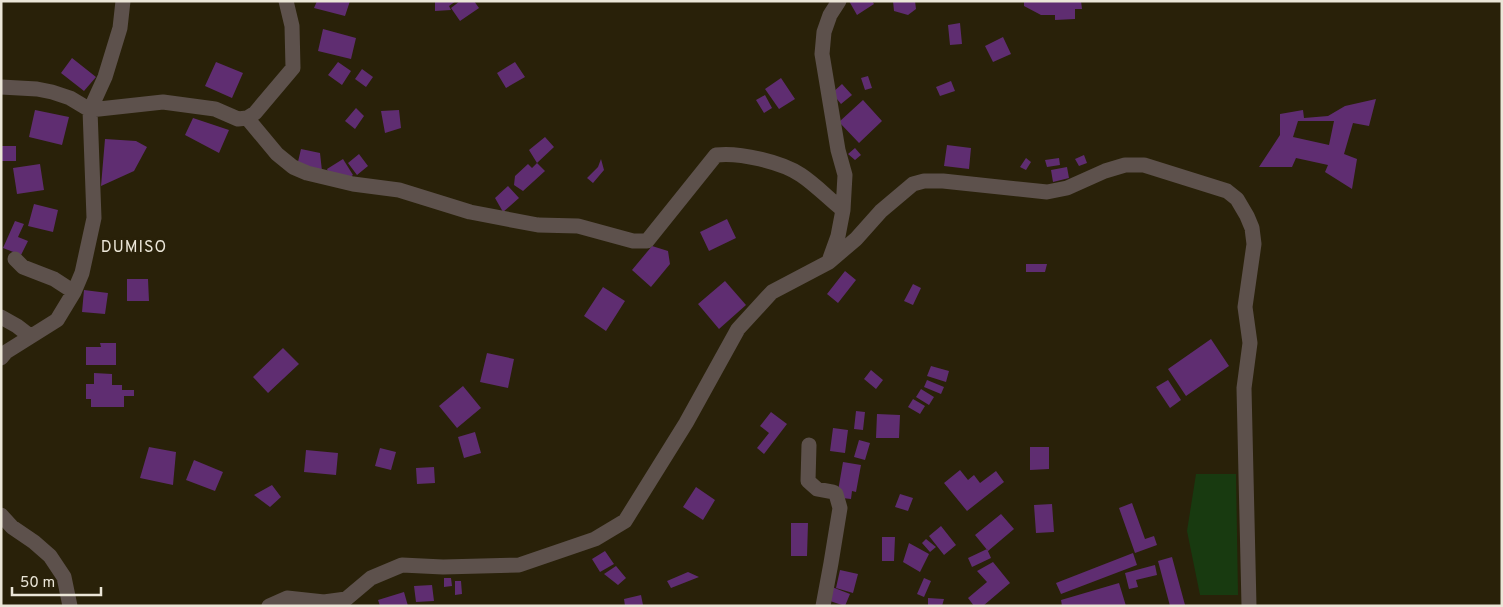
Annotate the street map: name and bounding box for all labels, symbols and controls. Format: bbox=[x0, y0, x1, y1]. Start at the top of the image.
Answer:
district label: DUMISO bbox=[101, 238, 167, 258]
scale bar bbox=[12, 564, 101, 596]
text: 50 m bbox=[20, 574, 55, 593]

